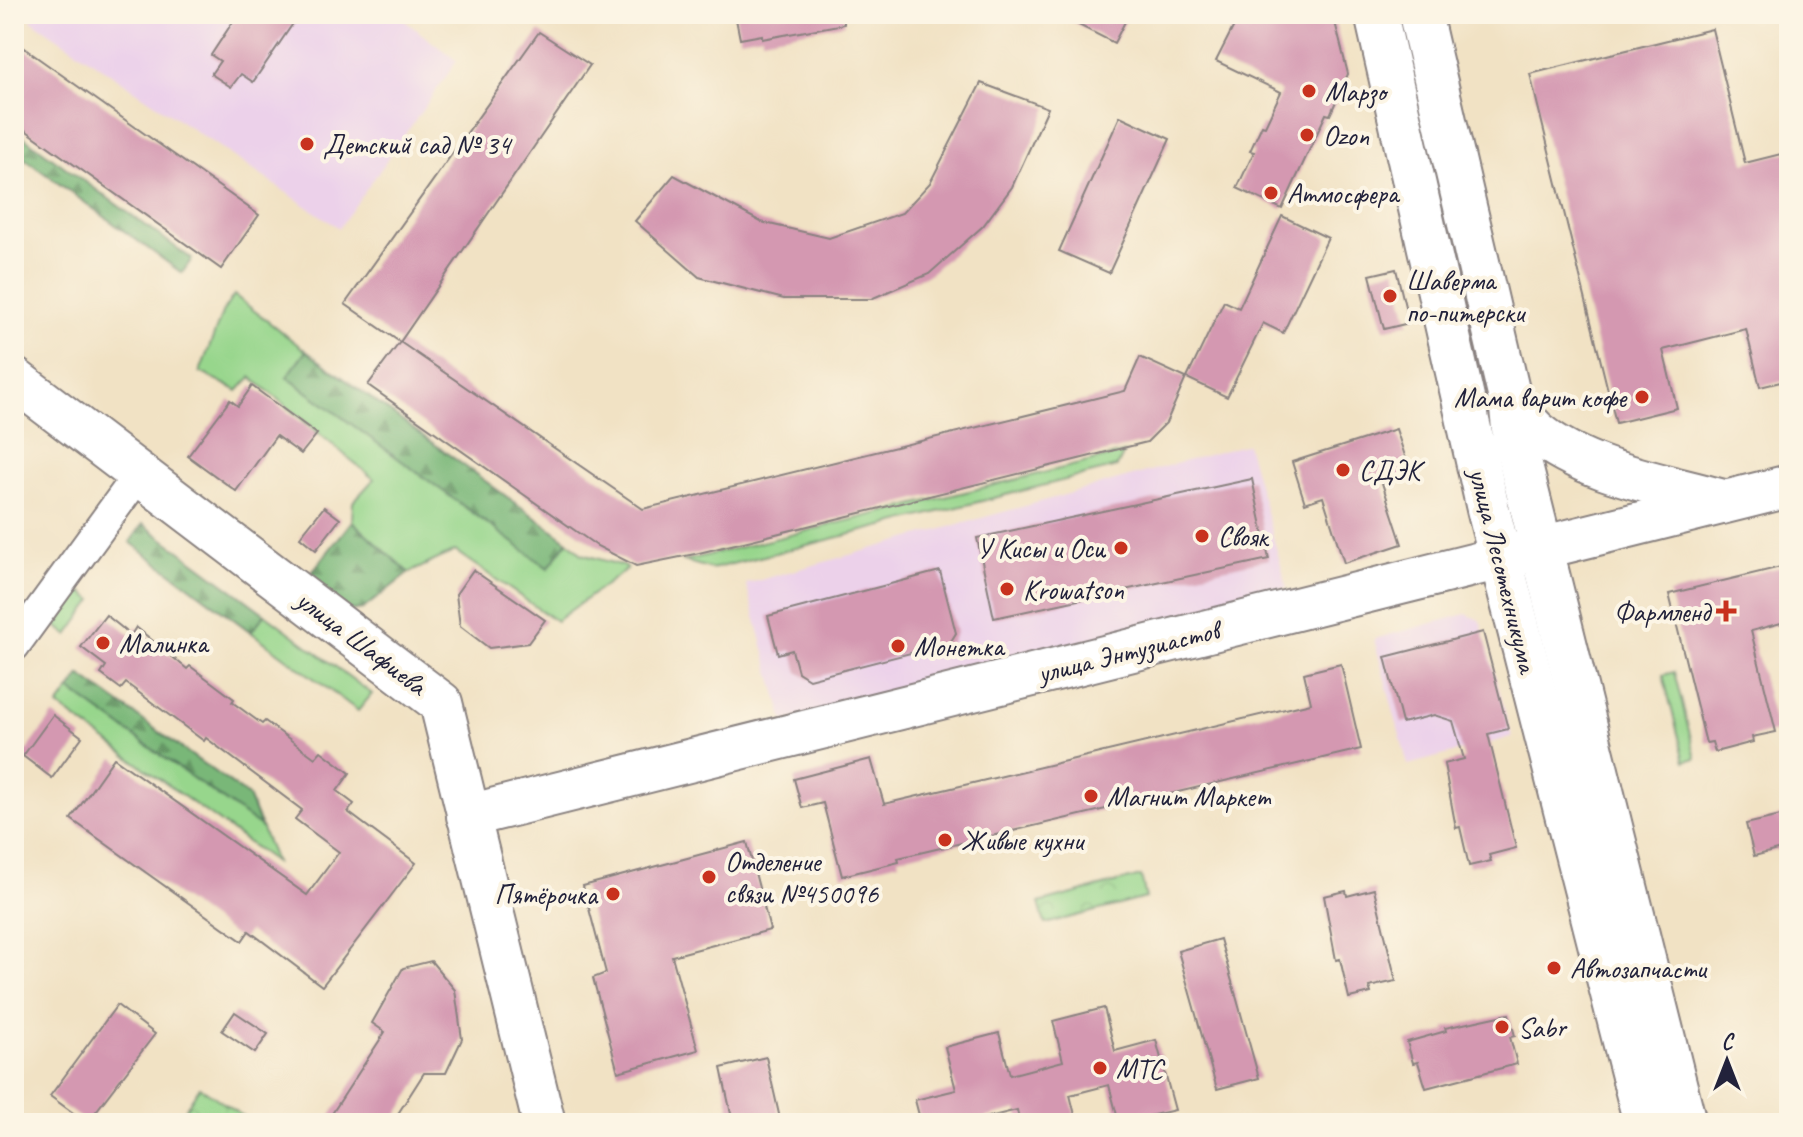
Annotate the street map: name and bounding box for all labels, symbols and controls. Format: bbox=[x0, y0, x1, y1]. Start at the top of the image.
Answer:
place label: Марзо bbox=[1325, 74, 1389, 109]
marker: Марзо bbox=[1300, 82, 1318, 100]
place label: Ozon bbox=[1323, 118, 1369, 153]
marker: Ozon bbox=[1298, 126, 1316, 144]
place label: Детский сад № 34 bbox=[323, 127, 513, 162]
marker: Детский сад № 34 bbox=[298, 135, 316, 153]
place label: Атмосфера bbox=[1287, 176, 1401, 211]
marker: Атмосфера bbox=[1262, 184, 1280, 202]
place label: Шаверма по-питерски bbox=[1406, 263, 1527, 330]
marker: Шаверма по-питерски bbox=[1381, 287, 1399, 305]
place label: Мама варит кофе bbox=[1454, 380, 1628, 415]
marker: Мама варит кофе bbox=[1633, 388, 1651, 406]
place label: СДЭК bbox=[1359, 453, 1426, 488]
marker: СДЭК bbox=[1334, 461, 1352, 479]
street label: улица Лесотехникума bbox=[1461, 463, 1546, 678]
place label: Свояк bbox=[1218, 519, 1270, 554]
marker: Свояк bbox=[1193, 527, 1211, 545]
place label: У Кисы и Оси bbox=[977, 531, 1107, 566]
marker: У Кисы и Оси bbox=[1112, 539, 1130, 557]
place label: Krowatson bbox=[1023, 572, 1124, 607]
marker: Krowatson bbox=[998, 580, 1016, 598]
street label: улица Шафиева bbox=[288, 581, 435, 704]
place label: Фармленд bbox=[1614, 594, 1713, 629]
marker: Фармленд bbox=[1717, 602, 1735, 620]
street label: улица Энтузиастов bbox=[1032, 611, 1227, 691]
place label: Малинка bbox=[119, 626, 210, 661]
place label: Монетка bbox=[914, 629, 1006, 664]
marker: Малинка bbox=[94, 634, 112, 652]
marker: Монетка bbox=[889, 637, 907, 655]
place label: Магнит Маркет bbox=[1107, 779, 1272, 814]
marker: Магнит Маркет bbox=[1082, 787, 1100, 805]
place label: Живые кухни bbox=[961, 823, 1086, 858]
marker: Живые кухни bbox=[936, 831, 954, 849]
place label: Отделение связи №450096 bbox=[725, 844, 879, 911]
marker: Отделение связи №450096 bbox=[700, 868, 718, 886]
place label: Пятёрочка bbox=[494, 877, 599, 912]
marker: Пятёрочка bbox=[604, 885, 622, 903]
place label: Автозапчасти bbox=[1570, 951, 1708, 986]
marker: Автозапчасти bbox=[1545, 959, 1563, 977]
place label: Sabr bbox=[1518, 1010, 1568, 1045]
marker: Sabr bbox=[1493, 1018, 1511, 1036]
north arrow bbox=[1687, 1021, 1767, 1101]
text: С bbox=[1722, 1028, 1736, 1056]
place label: МТС bbox=[1116, 1051, 1166, 1086]
marker: МТС bbox=[1091, 1059, 1109, 1077]

